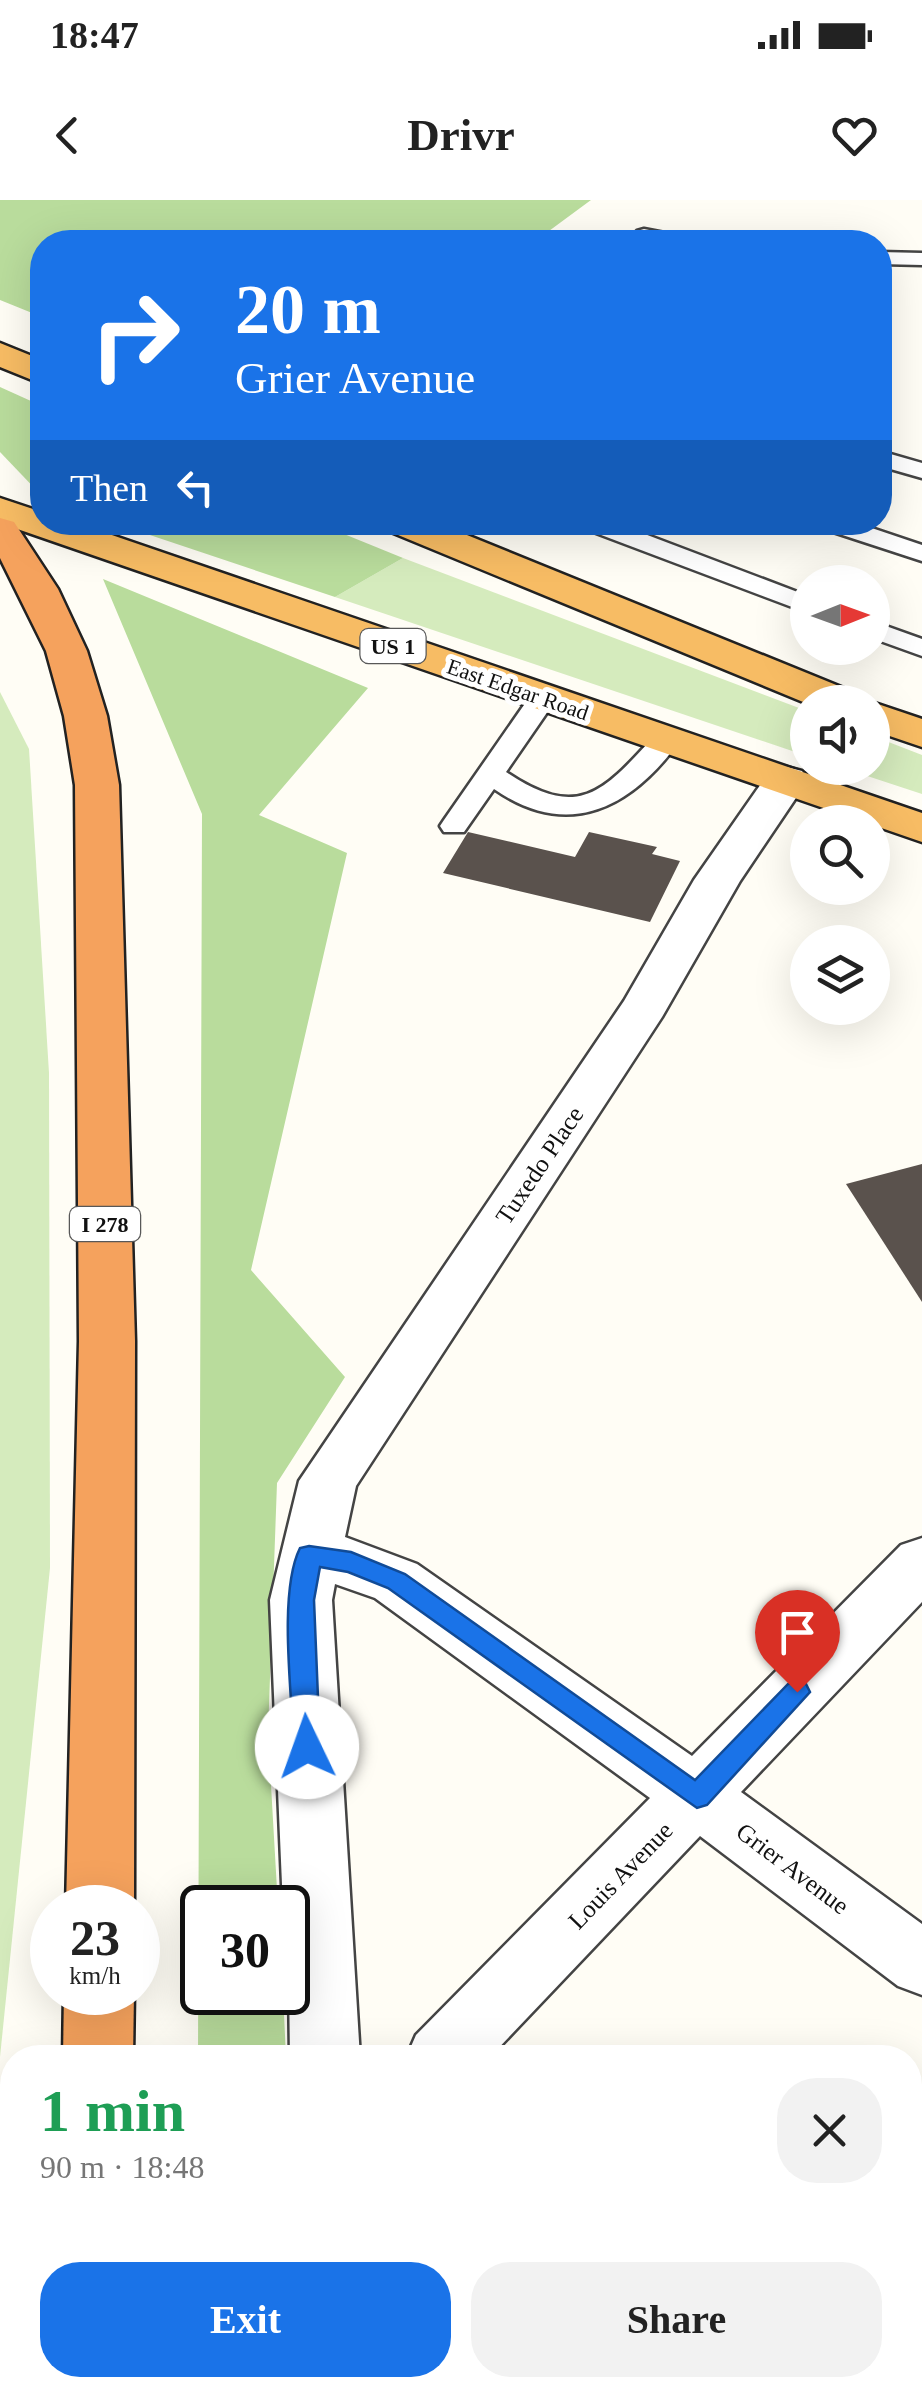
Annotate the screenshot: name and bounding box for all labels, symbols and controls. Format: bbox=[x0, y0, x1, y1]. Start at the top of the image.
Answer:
text: 18:47 bbox=[50, 14, 139, 56]
icon: back bbox=[40, 108, 95, 163]
icon: heart bbox=[827, 108, 882, 163]
text: Drivr bbox=[407, 110, 515, 160]
icon: right bbox=[70, 270, 200, 400]
text: 20 m bbox=[235, 271, 381, 348]
text: Grier Avenue bbox=[235, 353, 475, 403]
icon: left bbox=[168, 460, 223, 515]
text: Then bbox=[70, 467, 148, 509]
north arrow bbox=[790, 565, 890, 665]
map controls bbox=[790, 565, 890, 1025]
road number: US 1 bbox=[360, 629, 426, 663]
street label: East Edgar Road bbox=[444, 654, 592, 725]
button: sound bbox=[790, 685, 890, 785]
button: search bbox=[790, 805, 890, 905]
button: layers bbox=[790, 925, 890, 1025]
street label: Tuxedo Place bbox=[490, 1101, 589, 1229]
road number: I 278 bbox=[70, 1207, 140, 1241]
pin bbox=[755, 1590, 840, 1693]
icon: arrive bbox=[770, 1605, 825, 1660]
position arrow bbox=[255, 1695, 359, 1799]
street label: Louis Avenue bbox=[563, 1816, 678, 1934]
street label: Grier Avenue bbox=[731, 1817, 854, 1919]
speed limit sign: 30 bbox=[180, 1885, 310, 2015]
text: 23 bbox=[70, 1910, 120, 1966]
text: km/h bbox=[69, 1962, 121, 1989]
text: 1 min bbox=[40, 2078, 185, 2144]
button: close bbox=[777, 2078, 882, 2183]
text: 90 m · 18:48 bbox=[40, 2149, 204, 2185]
button: Exit bbox=[40, 2262, 451, 2377]
button: Share bbox=[471, 2262, 882, 2377]

